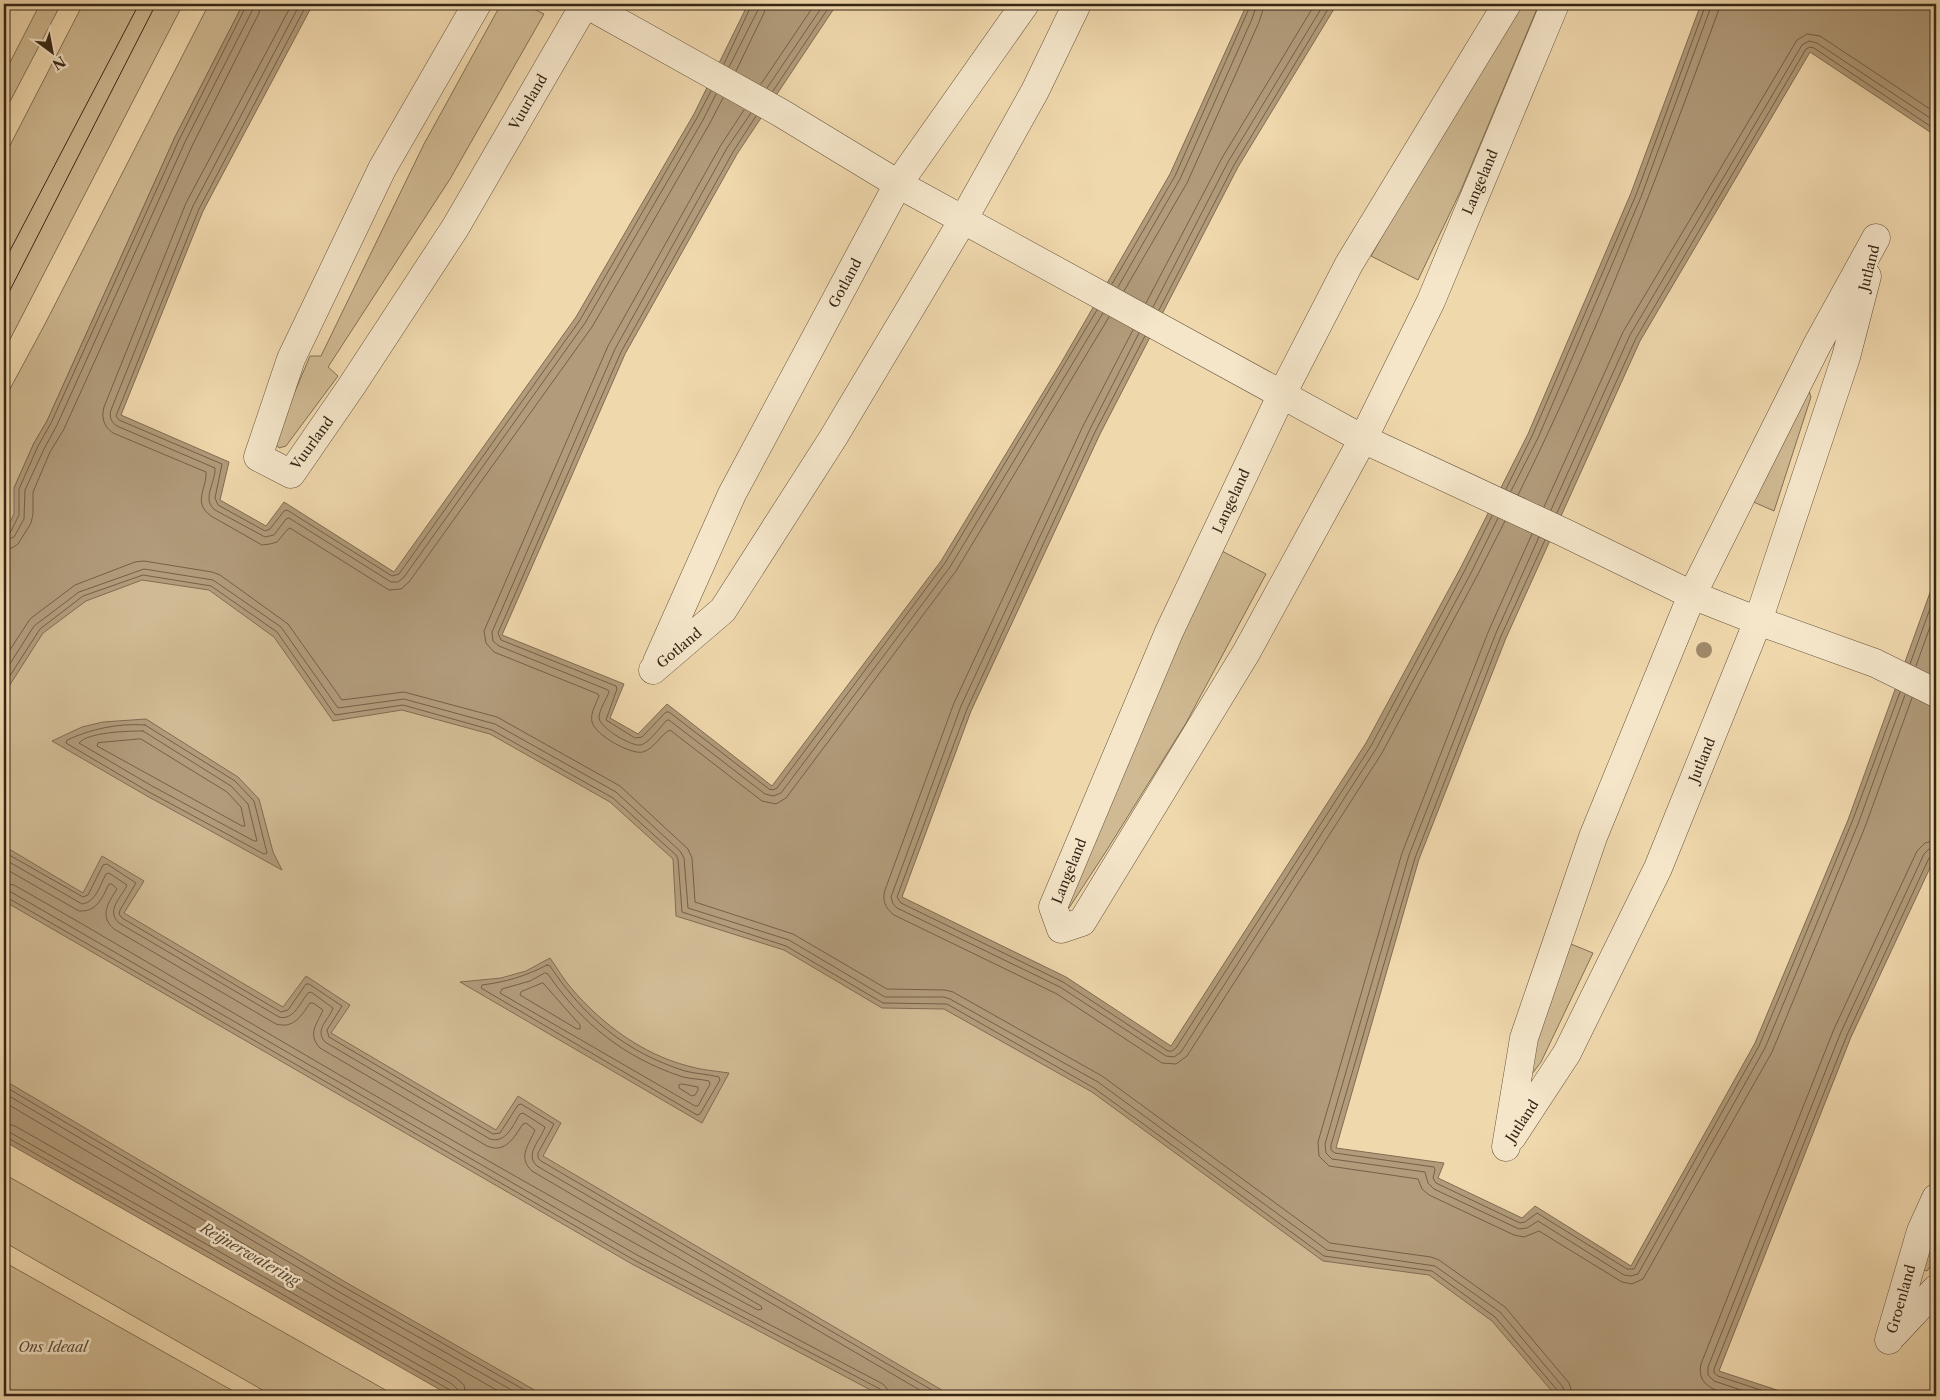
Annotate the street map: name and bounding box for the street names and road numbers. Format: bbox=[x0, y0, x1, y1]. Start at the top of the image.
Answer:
street label: Vuurland bbox=[504, 71, 551, 134]
street label: Langeland bbox=[1458, 146, 1502, 217]
street label: Jutland bbox=[1854, 242, 1884, 295]
street label: Gotland bbox=[824, 255, 866, 311]
street label: Vuurland bbox=[286, 413, 338, 474]
street label: Langeland bbox=[1208, 465, 1254, 536]
street label: Gotland bbox=[653, 624, 706, 672]
street label: Jutland bbox=[1684, 734, 1719, 787]
street label: Langeland bbox=[1048, 835, 1091, 907]
street label: Jutland bbox=[1500, 1096, 1543, 1147]
street label: Groenland bbox=[1883, 1262, 1920, 1336]

